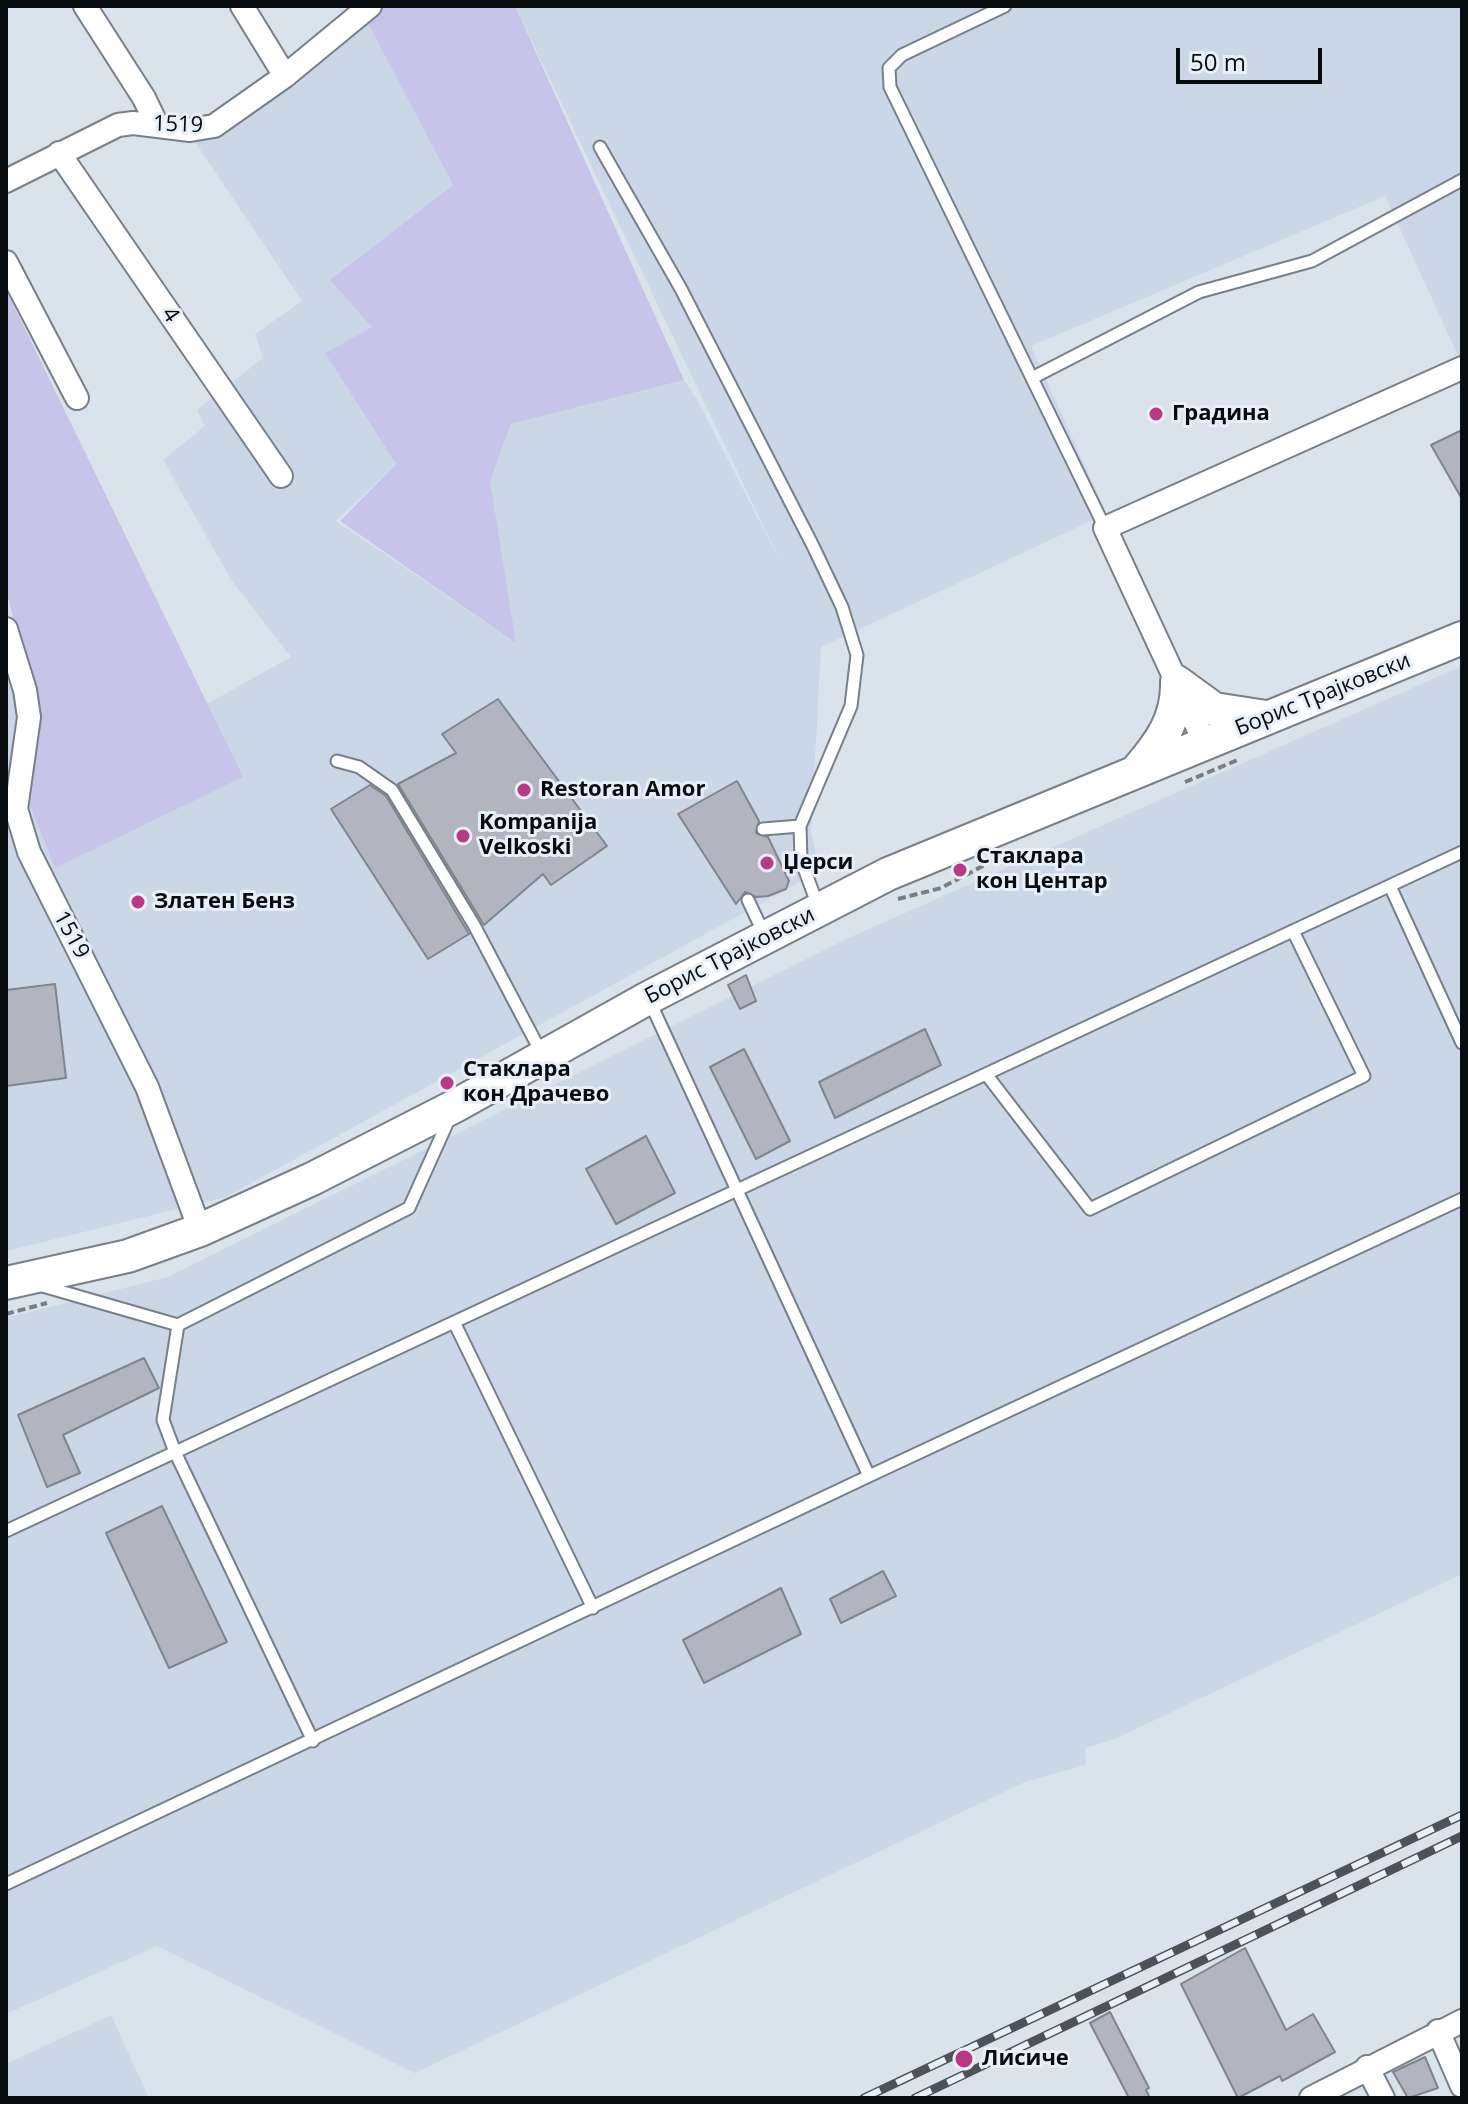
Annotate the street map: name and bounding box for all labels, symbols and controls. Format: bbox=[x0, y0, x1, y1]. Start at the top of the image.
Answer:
scale bar bbox=[1180, 32, 1326, 82]
text: 50 m bbox=[1190, 45, 1246, 78]
street label: 1519 bbox=[152, 111, 204, 139]
street label: 4 bbox=[156, 302, 184, 328]
place label: Градина bbox=[1172, 401, 1270, 427]
marker: Градина bbox=[1147, 405, 1165, 423]
street label: Борис Трајковски bbox=[1231, 648, 1415, 742]
place label: Restoran Amor bbox=[540, 777, 705, 803]
marker: Restoran Amor bbox=[515, 781, 533, 799]
place label: Kompanija Velkoski bbox=[479, 810, 597, 862]
marker: Kompanija Velkoski bbox=[454, 827, 472, 845]
place label: Стаклара кон Центар bbox=[976, 844, 1108, 896]
place label: Џерси bbox=[783, 850, 853, 876]
marker: Џерси bbox=[758, 854, 776, 872]
marker: Стаклара кон Центар bbox=[951, 861, 969, 879]
place label: Златен Бенз bbox=[154, 889, 295, 915]
marker: Златен Бенз bbox=[129, 893, 147, 911]
street label: Борис Трајковски bbox=[641, 902, 819, 1010]
street label: 1519 bbox=[47, 907, 95, 963]
place label: Стаклара кон Драчево bbox=[463, 1057, 609, 1108]
marker: Стаклара кон Драчево bbox=[438, 1074, 456, 1092]
place label: Лисиче bbox=[982, 2046, 1069, 2072]
marker: Лисиче bbox=[953, 2048, 975, 2070]

